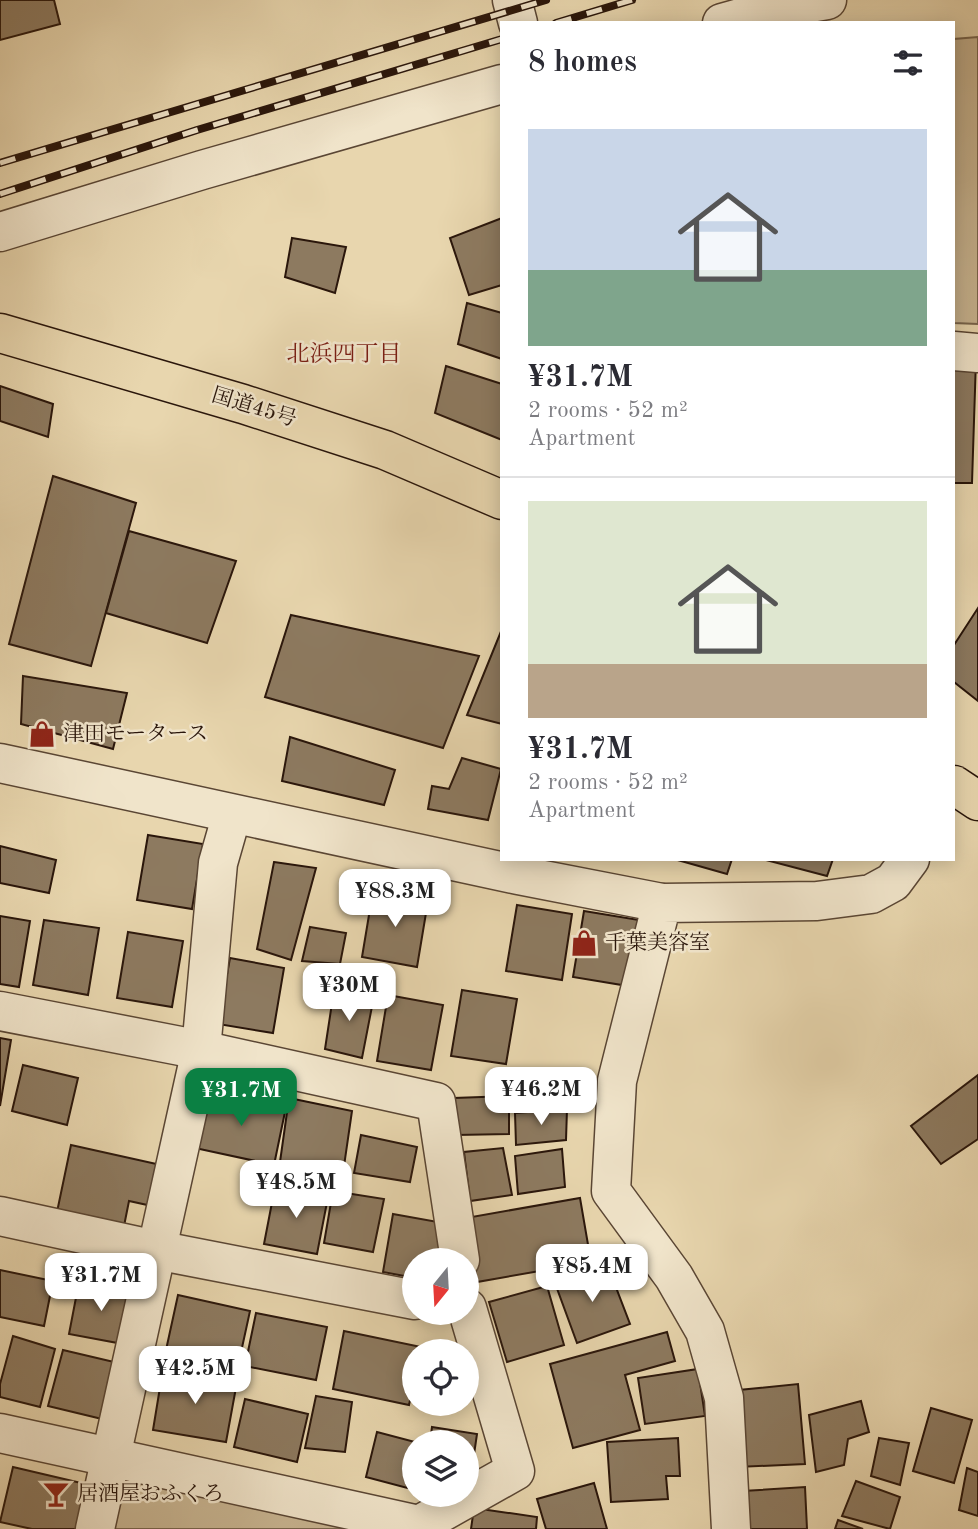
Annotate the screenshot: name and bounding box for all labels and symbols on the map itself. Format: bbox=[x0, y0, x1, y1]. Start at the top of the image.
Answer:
district label: 北浜四丁目 bbox=[287, 341, 402, 366]
street label: 国道45号 bbox=[209, 383, 299, 431]
shop icon: 津田モータース bbox=[27, 719, 57, 749]
place label: 津田モータース bbox=[63, 722, 208, 745]
pin: ¥88.3M bbox=[338, 870, 452, 929]
shop icon: 千葉美容室 bbox=[569, 928, 599, 958]
place label: 千葉美容室 bbox=[605, 931, 710, 954]
pin: ¥30M bbox=[308, 964, 390, 1023]
pin: ¥31.7M bbox=[184, 1068, 298, 1128]
pin: ¥46.2M bbox=[484, 1068, 598, 1127]
pin: ¥48.5M bbox=[239, 1160, 353, 1220]
pin: ¥85.4M bbox=[535, 1244, 649, 1304]
north arrow bbox=[402, 1248, 480, 1325]
pin: ¥31.7M bbox=[44, 1254, 158, 1313]
pin: ¥42.5M bbox=[138, 1346, 252, 1406]
bar icon: 居酒屋おふくろ bbox=[41, 1479, 71, 1509]
place label: 居酒屋おふくろ bbox=[77, 1482, 224, 1505]

